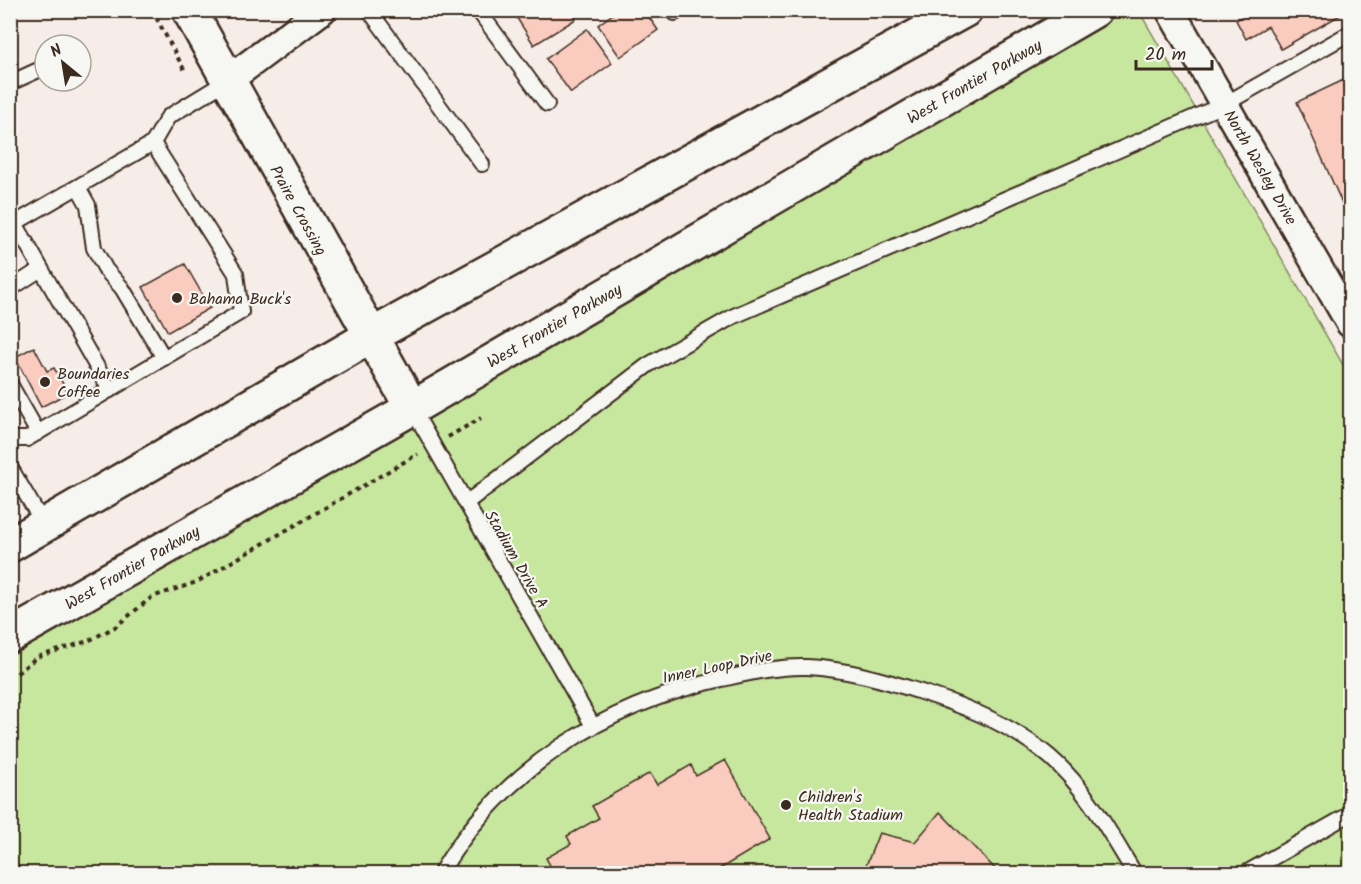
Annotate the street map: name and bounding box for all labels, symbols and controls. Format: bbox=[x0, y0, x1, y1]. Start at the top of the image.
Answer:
north arrow bbox=[33, 33, 93, 93]
street label: West Frontier Parkway bbox=[903, 33, 1047, 131]
scale bar bbox=[1136, 33, 1212, 71]
text: N bbox=[46, 38, 67, 65]
text: 20 m bbox=[1145, 41, 1186, 70]
street label: North Wesley Drive bbox=[1216, 105, 1303, 230]
street label: Praire Crossing bbox=[263, 161, 333, 260]
street label: West Frontier Parkway bbox=[483, 277, 627, 375]
place label: Bahama Buck's bbox=[189, 287, 291, 312]
marker: Bahama Buck's bbox=[170, 291, 184, 305]
place label: Boundaries Coffee bbox=[57, 362, 129, 405]
marker: Boundaries Coffee bbox=[38, 375, 52, 389]
street label: Stadium Drive A bbox=[477, 506, 554, 614]
street label: West Frontier Parkway bbox=[61, 519, 205, 617]
street label: Inner Loop Drive bbox=[660, 644, 774, 691]
place label: Children's Health Stadium bbox=[798, 785, 903, 828]
marker: Children's Health Stadium bbox=[779, 798, 793, 812]

